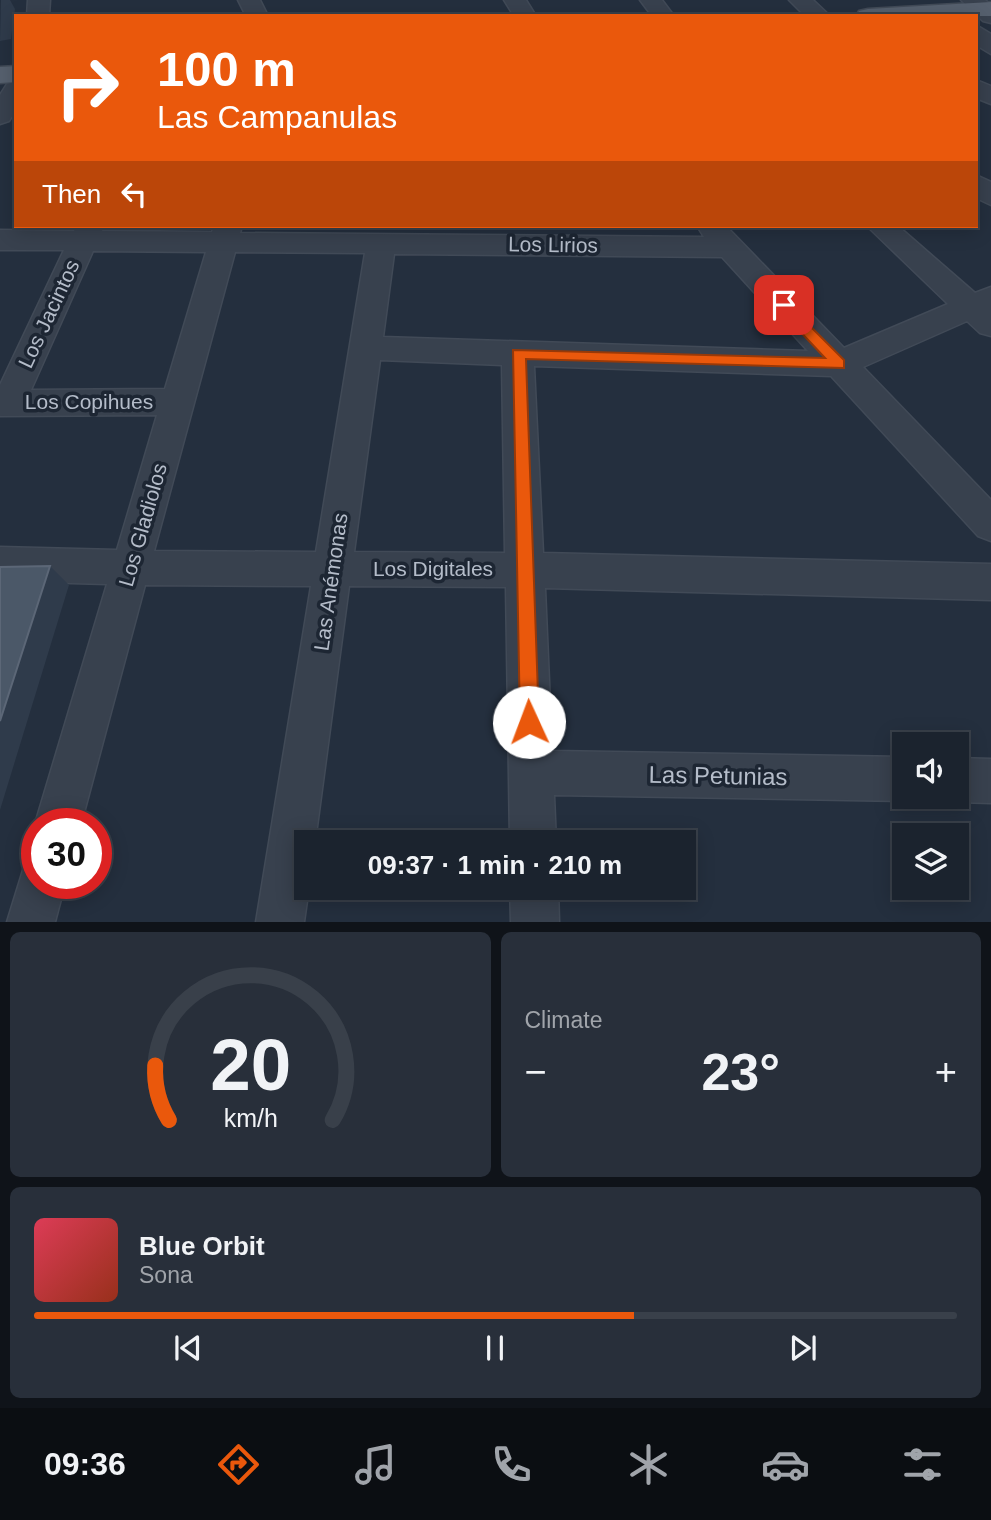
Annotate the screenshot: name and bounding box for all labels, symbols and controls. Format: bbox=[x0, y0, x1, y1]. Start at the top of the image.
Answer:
icon: right bbox=[42, 42, 133, 133]
text: 100 m bbox=[157, 42, 296, 96]
text: Las Campanulas bbox=[157, 99, 397, 135]
icon: left bbox=[115, 175, 153, 213]
text: Then bbox=[42, 179, 101, 209]
street label: Los Lirios bbox=[508, 232, 598, 257]
street label: Los Jacintos bbox=[13, 256, 84, 372]
pin bbox=[754, 275, 814, 335]
icon: arrive bbox=[765, 286, 803, 324]
street label: Los Copihues bbox=[25, 390, 153, 413]
street label: Los Gladiolos bbox=[114, 461, 171, 589]
street label: Las Anémonas bbox=[309, 512, 352, 652]
street label: Los Digitales bbox=[373, 557, 493, 580]
position arrow bbox=[492, 685, 566, 759]
map controls bbox=[892, 732, 969, 900]
button: sound bbox=[892, 732, 969, 809]
street label: Las Petunias bbox=[648, 761, 788, 790]
speed limit sign: 30 bbox=[21, 808, 112, 899]
button: layers bbox=[892, 823, 969, 900]
text: 09:37 · 1 min · 210 m bbox=[368, 850, 622, 880]
text: Climate bbox=[525, 1007, 602, 1033]
text: 20 bbox=[210, 1025, 291, 1106]
text: 23° bbox=[701, 1043, 780, 1101]
text: − bbox=[525, 1051, 547, 1093]
text: + bbox=[935, 1051, 957, 1093]
text: km/h bbox=[223, 1104, 277, 1132]
text: Blue Orbit bbox=[139, 1231, 265, 1261]
text: Sona bbox=[139, 1262, 193, 1288]
icon: previous bbox=[169, 1329, 207, 1367]
icon: pause bbox=[476, 1329, 514, 1367]
icon: next bbox=[784, 1329, 822, 1367]
icon: directions bbox=[214, 1440, 263, 1489]
icon: music bbox=[351, 1440, 400, 1489]
icon: phone bbox=[487, 1440, 536, 1489]
icon: climate bbox=[624, 1440, 673, 1489]
icon: car bbox=[761, 1440, 810, 1489]
icon: filters bbox=[898, 1440, 947, 1489]
text: 09:36 bbox=[44, 1446, 126, 1482]

